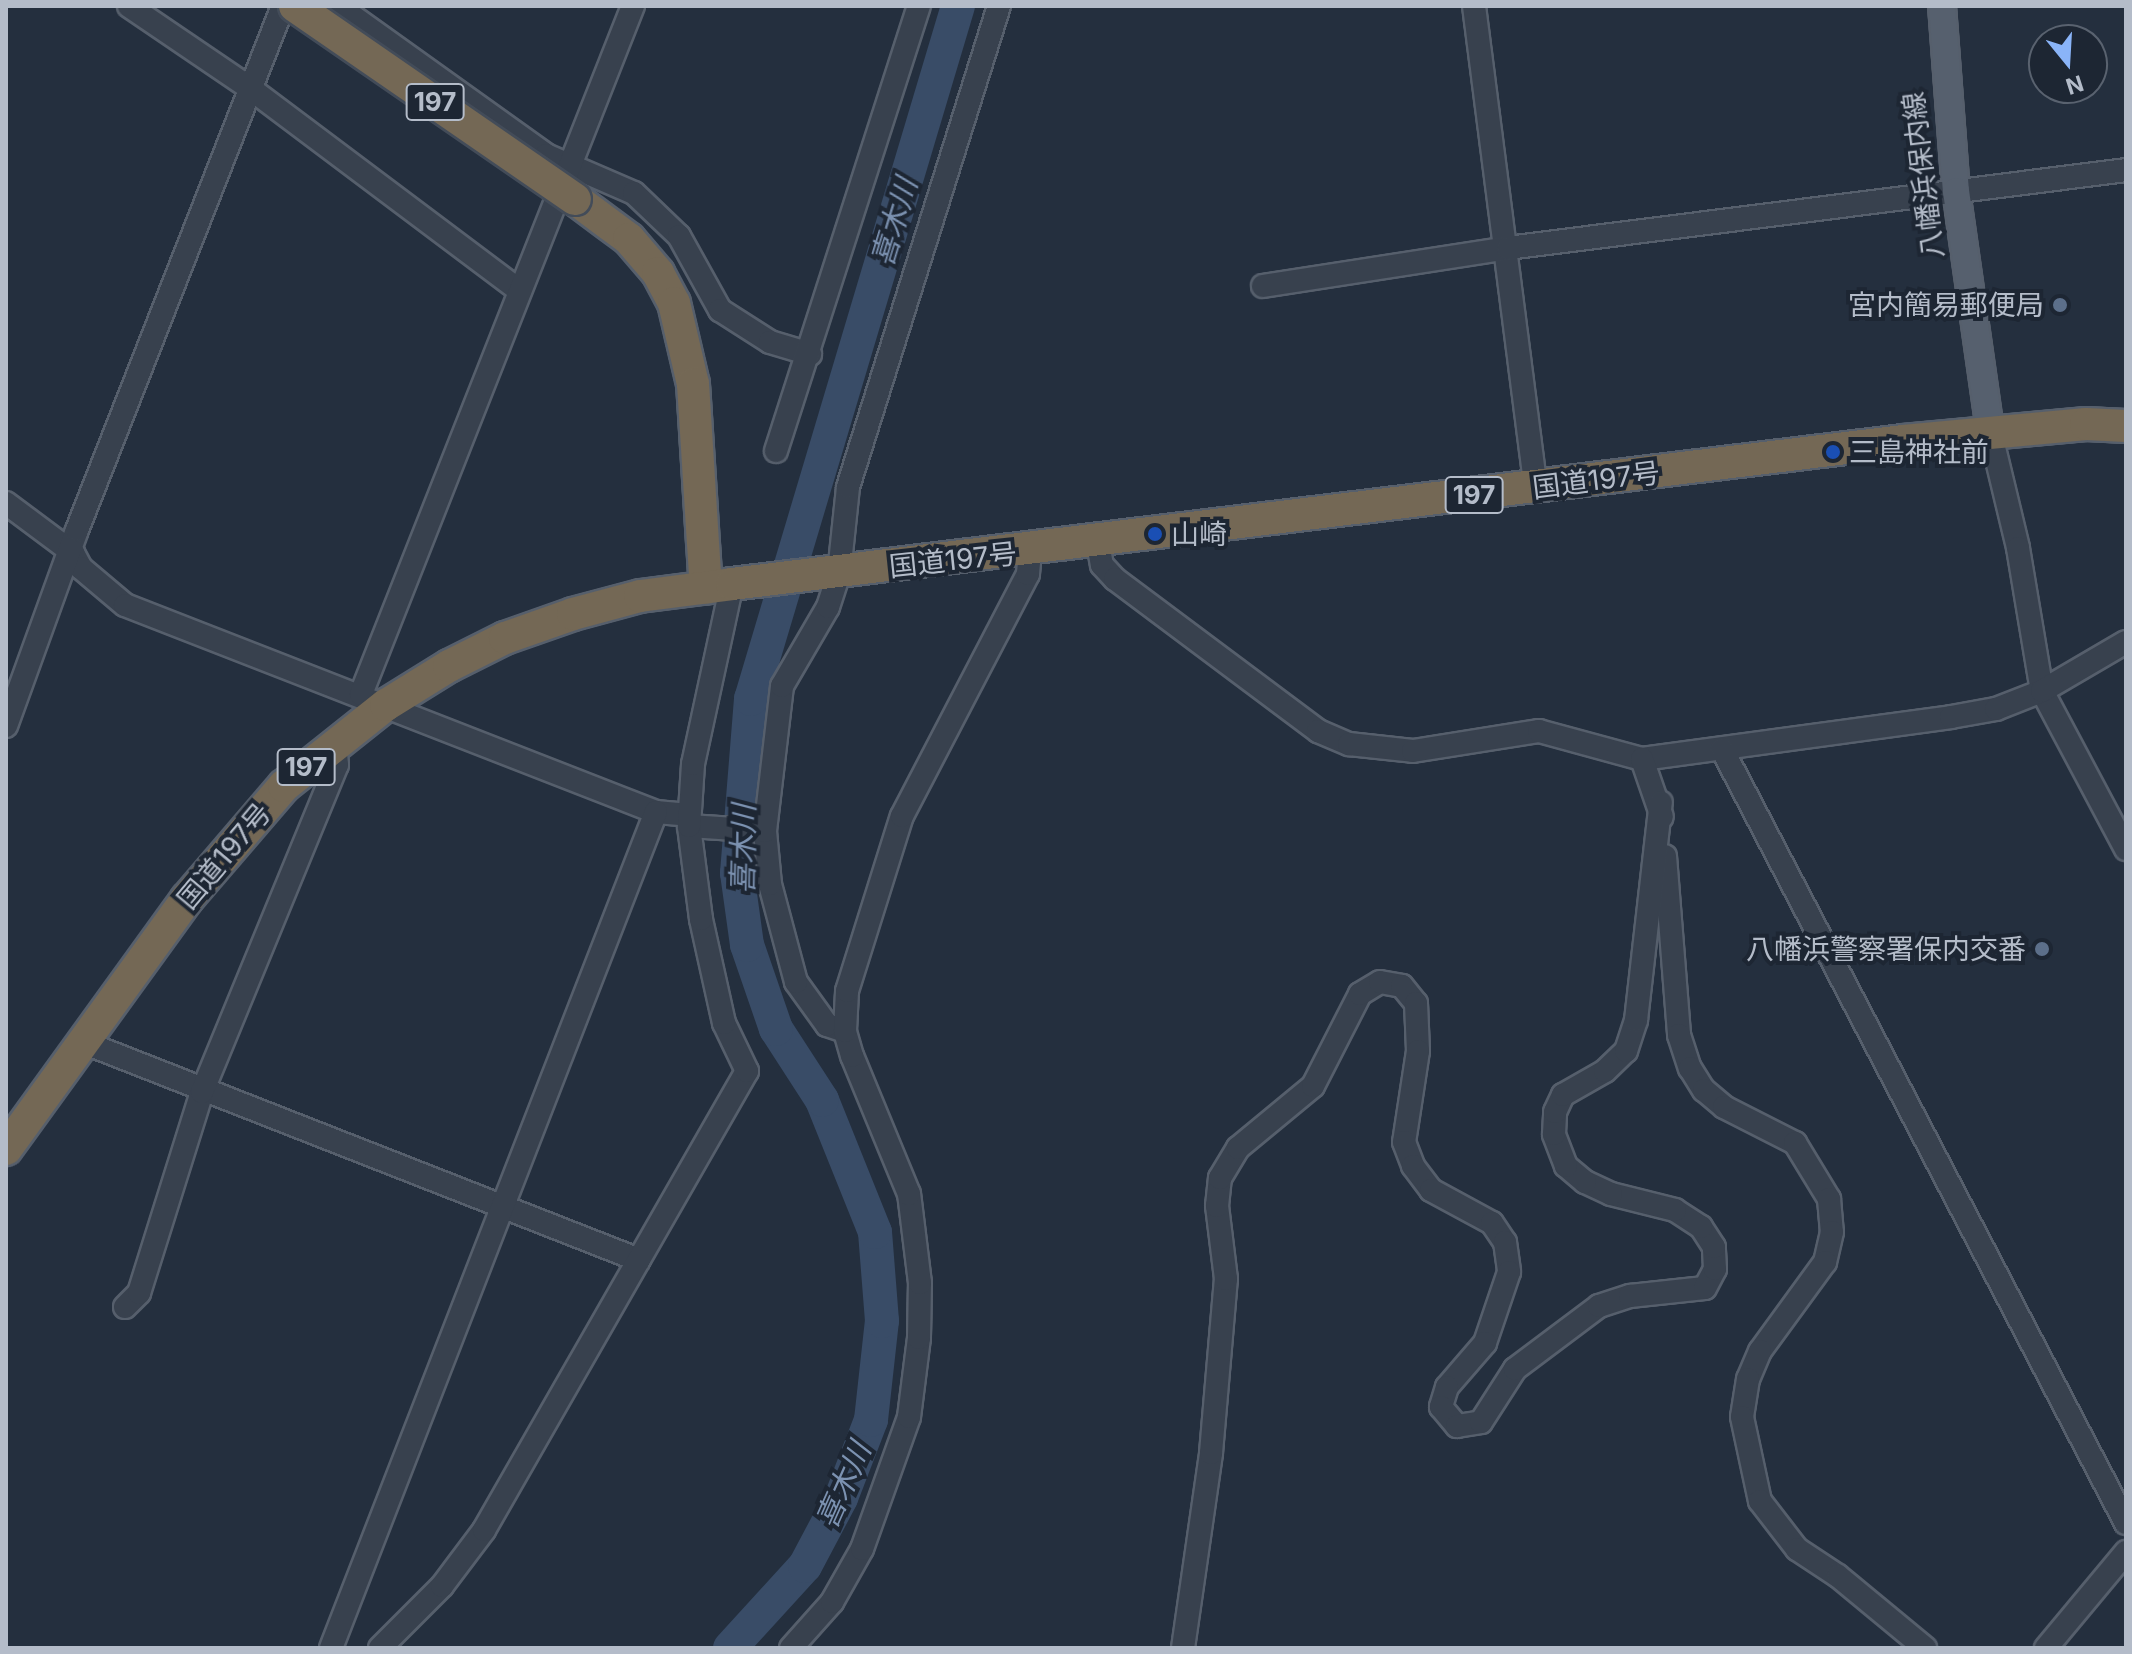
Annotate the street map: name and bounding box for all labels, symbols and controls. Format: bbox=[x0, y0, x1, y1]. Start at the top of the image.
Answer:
north arrow bbox=[2028, 24, 2108, 104]
text: N bbox=[2063, 70, 2087, 100]
road number: 197 bbox=[405, 80, 465, 124]
street label: 八幡浜保内線 bbox=[1896, 90, 1950, 260]
water label: 喜木川 bbox=[864, 174, 924, 270]
place label: 宮内簡易郵便局 bbox=[1848, 288, 2044, 322]
marker: 宮内簡易郵便局 bbox=[2051, 296, 2069, 314]
place label: 三島神社前 bbox=[1849, 435, 1989, 469]
marker: 三島神社前 bbox=[1824, 443, 1842, 461]
street label: 国道197号 bbox=[1530, 456, 1662, 504]
road number: 197 bbox=[1444, 473, 1504, 517]
place label: 山崎 bbox=[1171, 517, 1227, 551]
marker: 山崎 bbox=[1146, 525, 1164, 543]
street label: 国道197号 bbox=[888, 537, 1018, 583]
road number: 197 bbox=[276, 745, 336, 789]
street label: 国道197号 bbox=[170, 796, 278, 916]
water label: 喜木川 bbox=[724, 804, 762, 894]
place label: 八幡浜警察署保内交番 bbox=[1746, 932, 2026, 966]
marker: 八幡浜警察署保内交番 bbox=[2033, 940, 2051, 958]
water label: 喜木川 bbox=[808, 1437, 878, 1533]

